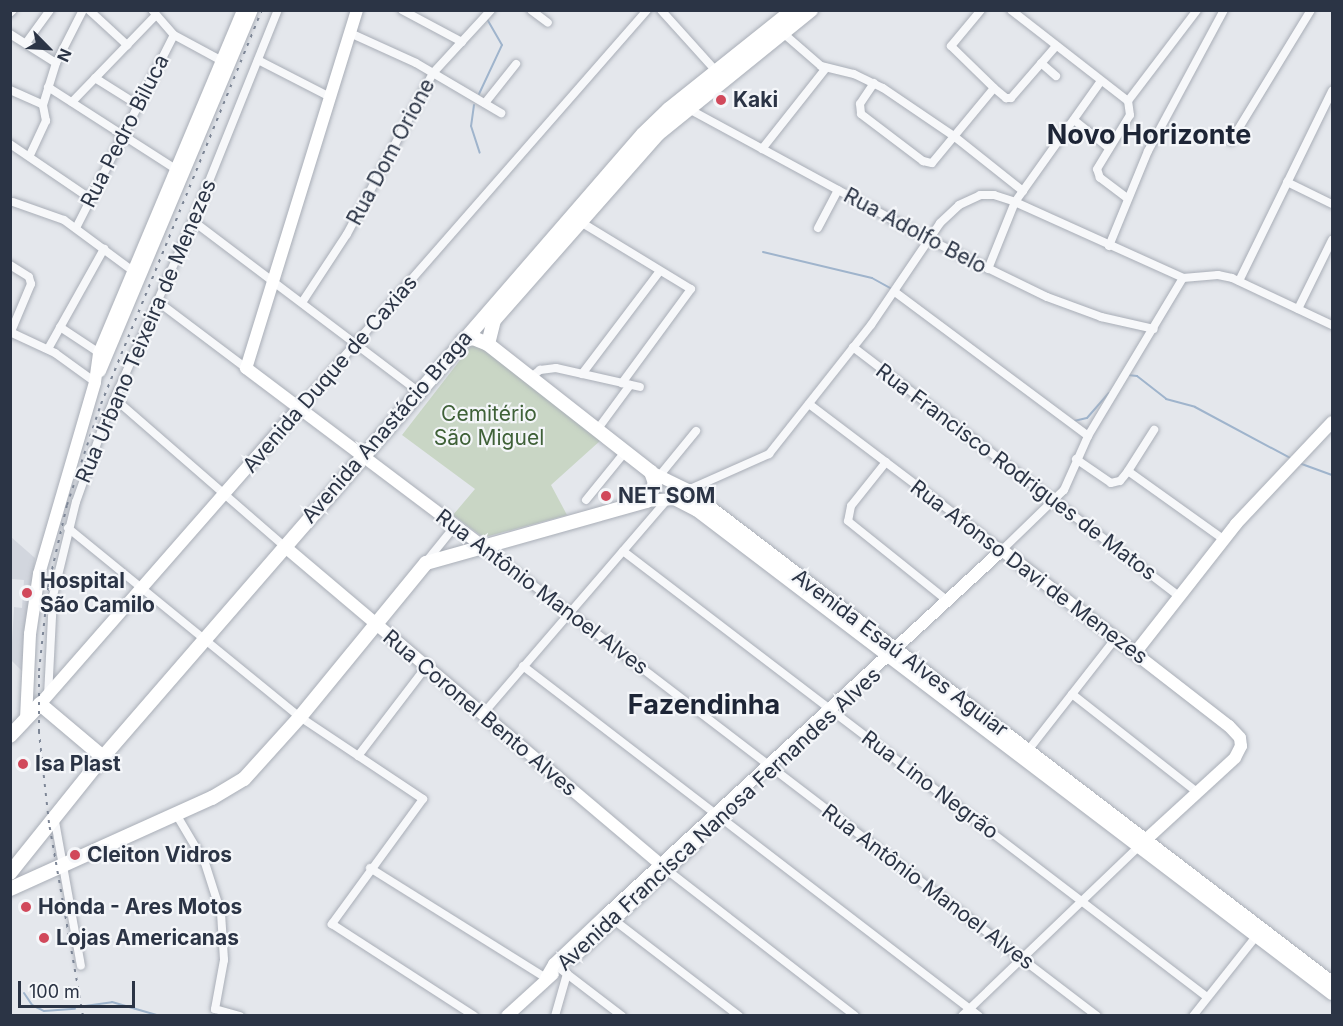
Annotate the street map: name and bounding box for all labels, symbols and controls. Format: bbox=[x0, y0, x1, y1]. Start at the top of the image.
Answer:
north arrow bbox=[18, 18, 78, 78]
text: N bbox=[53, 46, 76, 65]
street label: Rua Pedro Biluca bbox=[76, 50, 174, 212]
street label: Rua Dom Orione bbox=[342, 74, 440, 230]
place label: Kaki bbox=[733, 87, 778, 113]
marker: Kaki bbox=[714, 93, 728, 107]
district label: Novo Horizonte bbox=[1047, 119, 1251, 151]
street label: Rua Urbano Teixeira de Menezes bbox=[70, 175, 222, 487]
street label: Rua Adolfo Belo bbox=[839, 183, 991, 279]
street label: Avenida Duque de Caxias bbox=[237, 270, 423, 478]
street label: Avenida Anastácio Braga bbox=[296, 326, 478, 528]
street label: Rua Francisco Rodrigues de Matos bbox=[871, 358, 1161, 586]
park label: Cemitério São Miguel bbox=[434, 401, 544, 451]
street label: Rua Afonso Davi de Menezes bbox=[905, 475, 1153, 669]
place label: NET SOM bbox=[618, 483, 715, 509]
marker: NET SOM bbox=[599, 489, 613, 503]
street label: Rua Antônio Manoel Alves bbox=[431, 504, 653, 680]
street label: Avenida Esaú Alves Aguiar bbox=[787, 564, 1013, 742]
place label: Hospital São Camilo bbox=[40, 568, 155, 618]
marker: Hospital São Camilo bbox=[18, 584, 36, 602]
street label: Rua Coronel Bento Alves bbox=[378, 625, 582, 801]
street label: Avenida Francisca Nanosa Fernandes Alves bbox=[552, 662, 886, 976]
district label: Fazendinha bbox=[628, 689, 780, 721]
street label: Rua Lino Negrão bbox=[857, 725, 1003, 845]
place label: Isa Plast bbox=[35, 751, 121, 777]
marker: Isa Plast bbox=[16, 757, 30, 771]
street label: Rua Antônio Manoel Alves bbox=[817, 799, 1039, 975]
place label: Cleiton Vidros bbox=[87, 842, 232, 868]
marker: Cleiton Vidros bbox=[68, 848, 82, 862]
place label: Honda - Ares Motos bbox=[38, 894, 242, 920]
marker: Honda - Ares Motos bbox=[19, 900, 33, 914]
place label: Lojas Americanas bbox=[56, 925, 239, 951]
marker: Lojas Americanas bbox=[37, 931, 51, 945]
scale bar bbox=[21, 969, 138, 1007]
text: 100 m bbox=[29, 981, 80, 1002]

